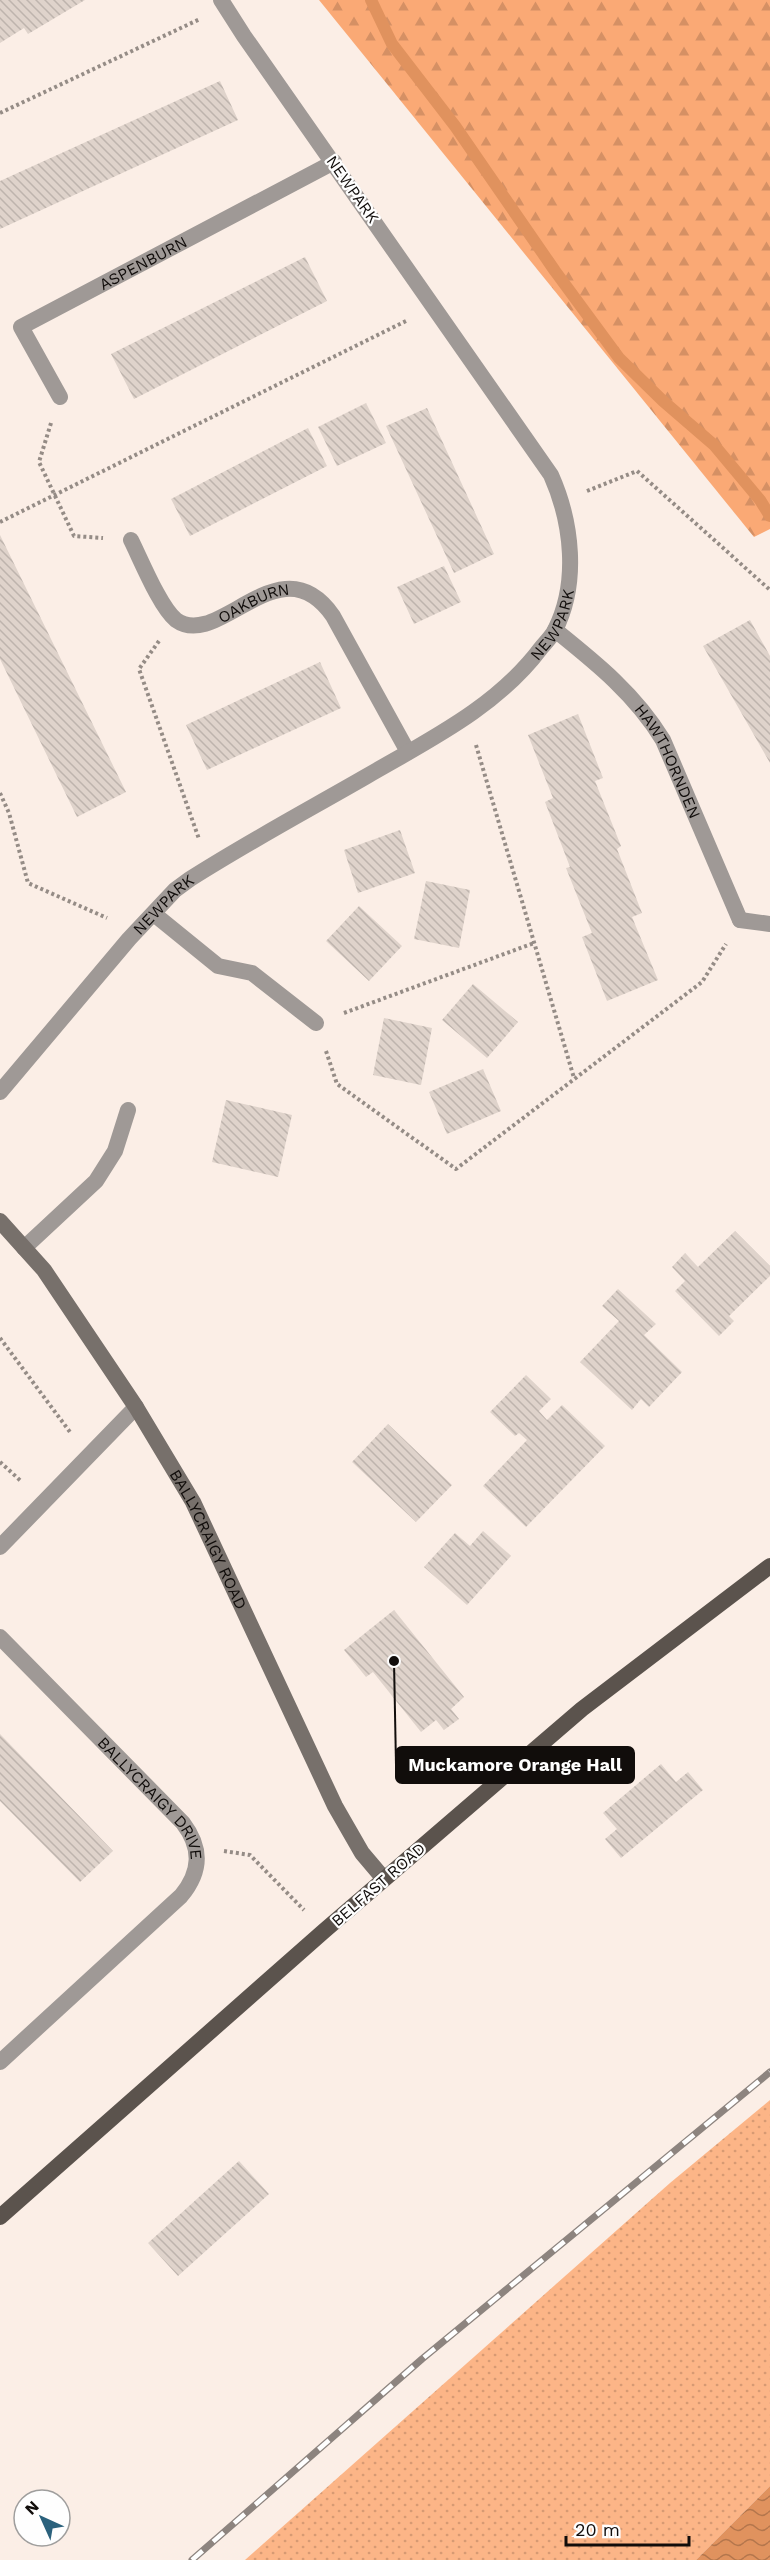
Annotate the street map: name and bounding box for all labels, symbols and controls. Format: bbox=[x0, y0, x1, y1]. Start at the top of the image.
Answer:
street label: NEWPARK bbox=[322, 152, 383, 227]
street label: ASPENBURN bbox=[96, 232, 190, 294]
street label: OAKBURN bbox=[215, 580, 290, 627]
street label: NEWPARK bbox=[526, 587, 578, 664]
street label: HAWTHORNDEN bbox=[631, 700, 704, 821]
street label: NEWPARK bbox=[129, 870, 198, 939]
street label: BALLYCRAIGY ROAD bbox=[166, 1466, 251, 1612]
street label: BALLYCRAIGY DRIVE bbox=[94, 1733, 206, 1860]
callout: Muckamore Orange Hall bbox=[396, 1747, 634, 1783]
text: Muckamore Orange Hall bbox=[408, 1754, 622, 1775]
street label: BELFAST ROAD bbox=[328, 1838, 429, 1930]
north arrow bbox=[12, 2488, 72, 2548]
text: N bbox=[21, 2497, 43, 2519]
scale bar bbox=[566, 2509, 689, 2547]
text: 20 m bbox=[575, 2519, 620, 2540]

